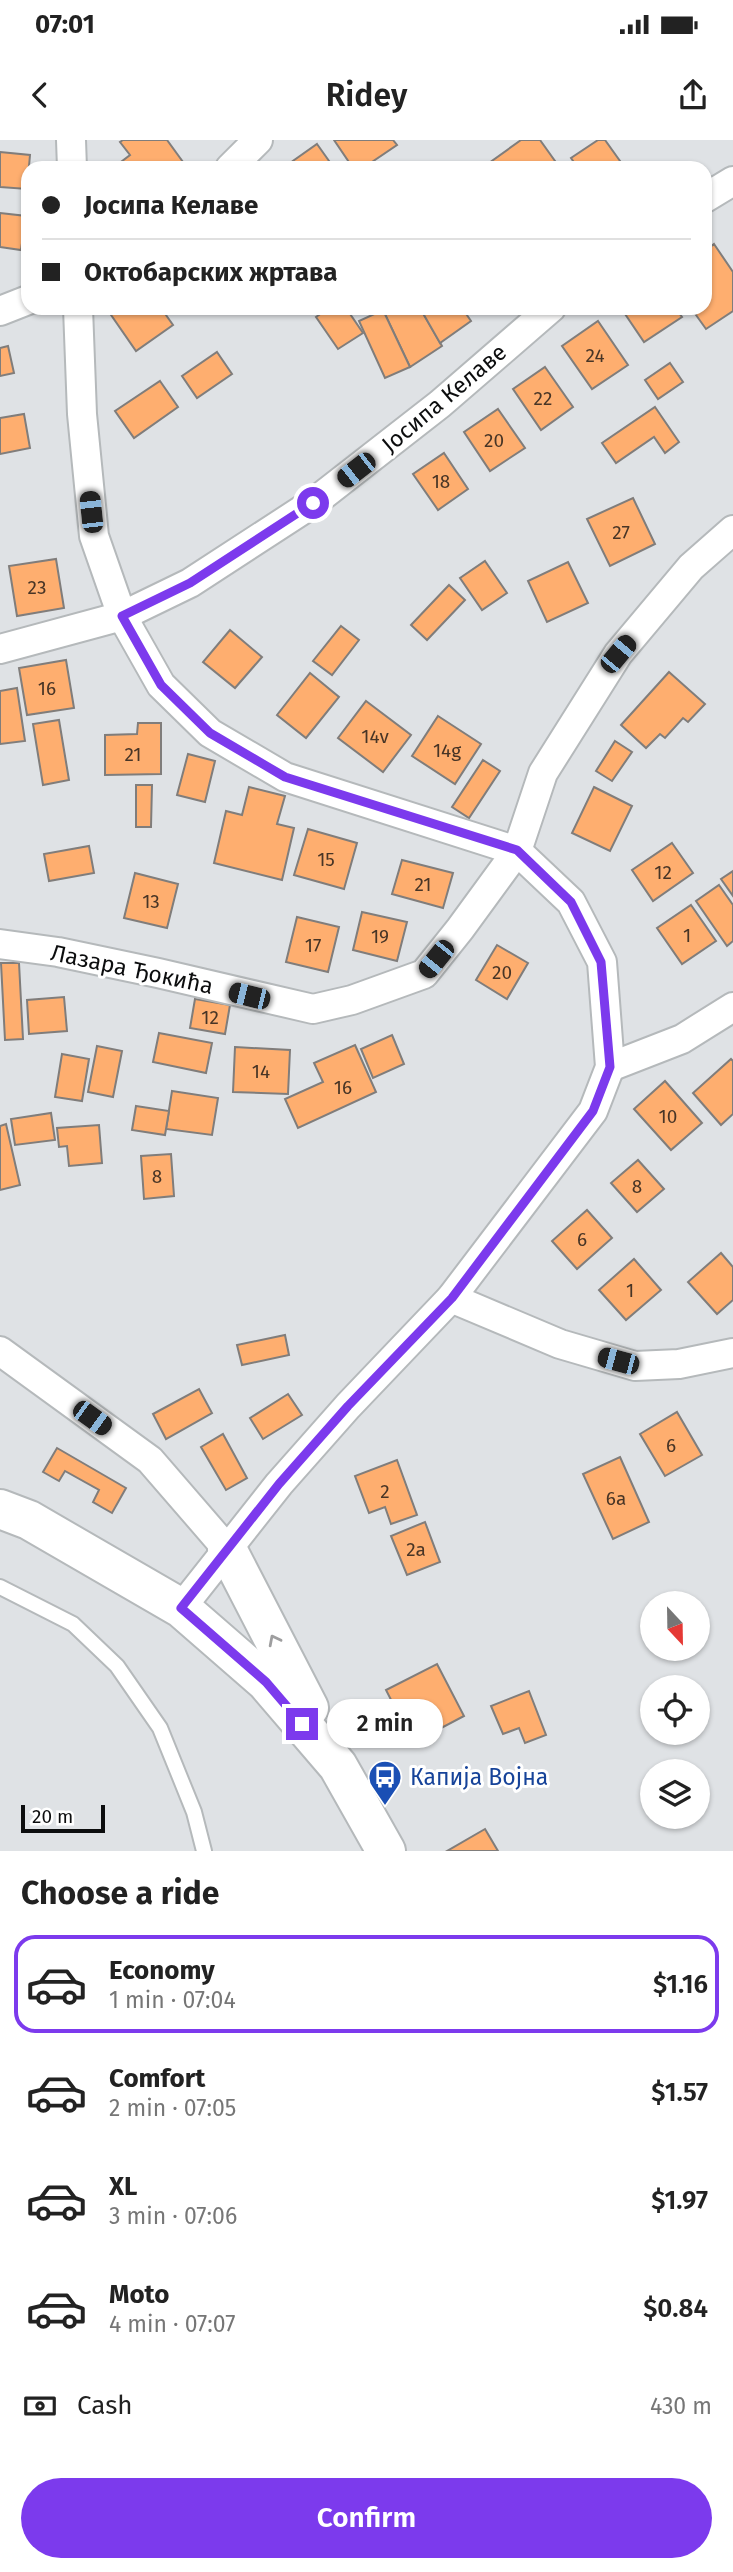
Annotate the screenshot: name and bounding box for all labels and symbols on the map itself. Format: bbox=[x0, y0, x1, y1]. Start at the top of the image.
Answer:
street label: Јосипа Келаве bbox=[376, 338, 512, 458]
house number: 24 bbox=[585, 344, 605, 367]
house number: 22 bbox=[534, 387, 552, 410]
house number: 20 bbox=[484, 429, 504, 452]
car bbox=[333, 449, 380, 491]
house number: 18 bbox=[432, 470, 450, 493]
route start bbox=[297, 487, 329, 519]
car bbox=[79, 490, 104, 534]
house number: 27 bbox=[612, 521, 630, 544]
house number: 23 bbox=[28, 576, 46, 599]
car bbox=[597, 631, 640, 677]
house number: 16 bbox=[38, 677, 56, 700]
house number: 14v bbox=[361, 725, 389, 748]
house number: 14g bbox=[433, 739, 461, 762]
house number: 21 bbox=[124, 743, 142, 766]
house number: 15 bbox=[317, 848, 335, 871]
house number: 12 bbox=[654, 861, 672, 884]
house number: 21 bbox=[414, 873, 432, 896]
house number: 13 bbox=[142, 890, 160, 913]
house number: 1 bbox=[683, 924, 691, 947]
house number: 19 bbox=[371, 925, 389, 948]
house number: 17 bbox=[305, 934, 321, 957]
car bbox=[415, 936, 458, 982]
street label: Лазара Ђокића bbox=[48, 938, 216, 1000]
house number: 20 bbox=[492, 961, 512, 984]
car bbox=[227, 981, 272, 1011]
house number: 12 bbox=[201, 1006, 219, 1029]
house number: 14 bbox=[252, 1060, 270, 1083]
house number: 16 bbox=[334, 1076, 352, 1099]
house number: 10 bbox=[659, 1105, 677, 1128]
house number: 8 bbox=[152, 1165, 162, 1188]
house number: 8 bbox=[632, 1175, 642, 1198]
house number: 6 bbox=[577, 1228, 587, 1251]
house number: 1 bbox=[626, 1279, 634, 1302]
car bbox=[595, 1345, 642, 1377]
car bbox=[69, 1397, 116, 1439]
house number: 6 bbox=[666, 1434, 676, 1457]
house number: 2 bbox=[380, 1480, 390, 1503]
house number: 6a bbox=[606, 1487, 626, 1510]
house number: 2a bbox=[406, 1538, 426, 1561]
north arrow bbox=[640, 1591, 710, 1661]
one-way arrow bbox=[268, 1635, 282, 1647]
callout: 2 min bbox=[326, 1700, 442, 1748]
route end bbox=[286, 1708, 318, 1740]
bus stop icon: Капија Војна bbox=[366, 1758, 404, 1807]
place label: Капија Војна bbox=[410, 1763, 548, 1791]
scale bar bbox=[21, 1802, 105, 1834]

